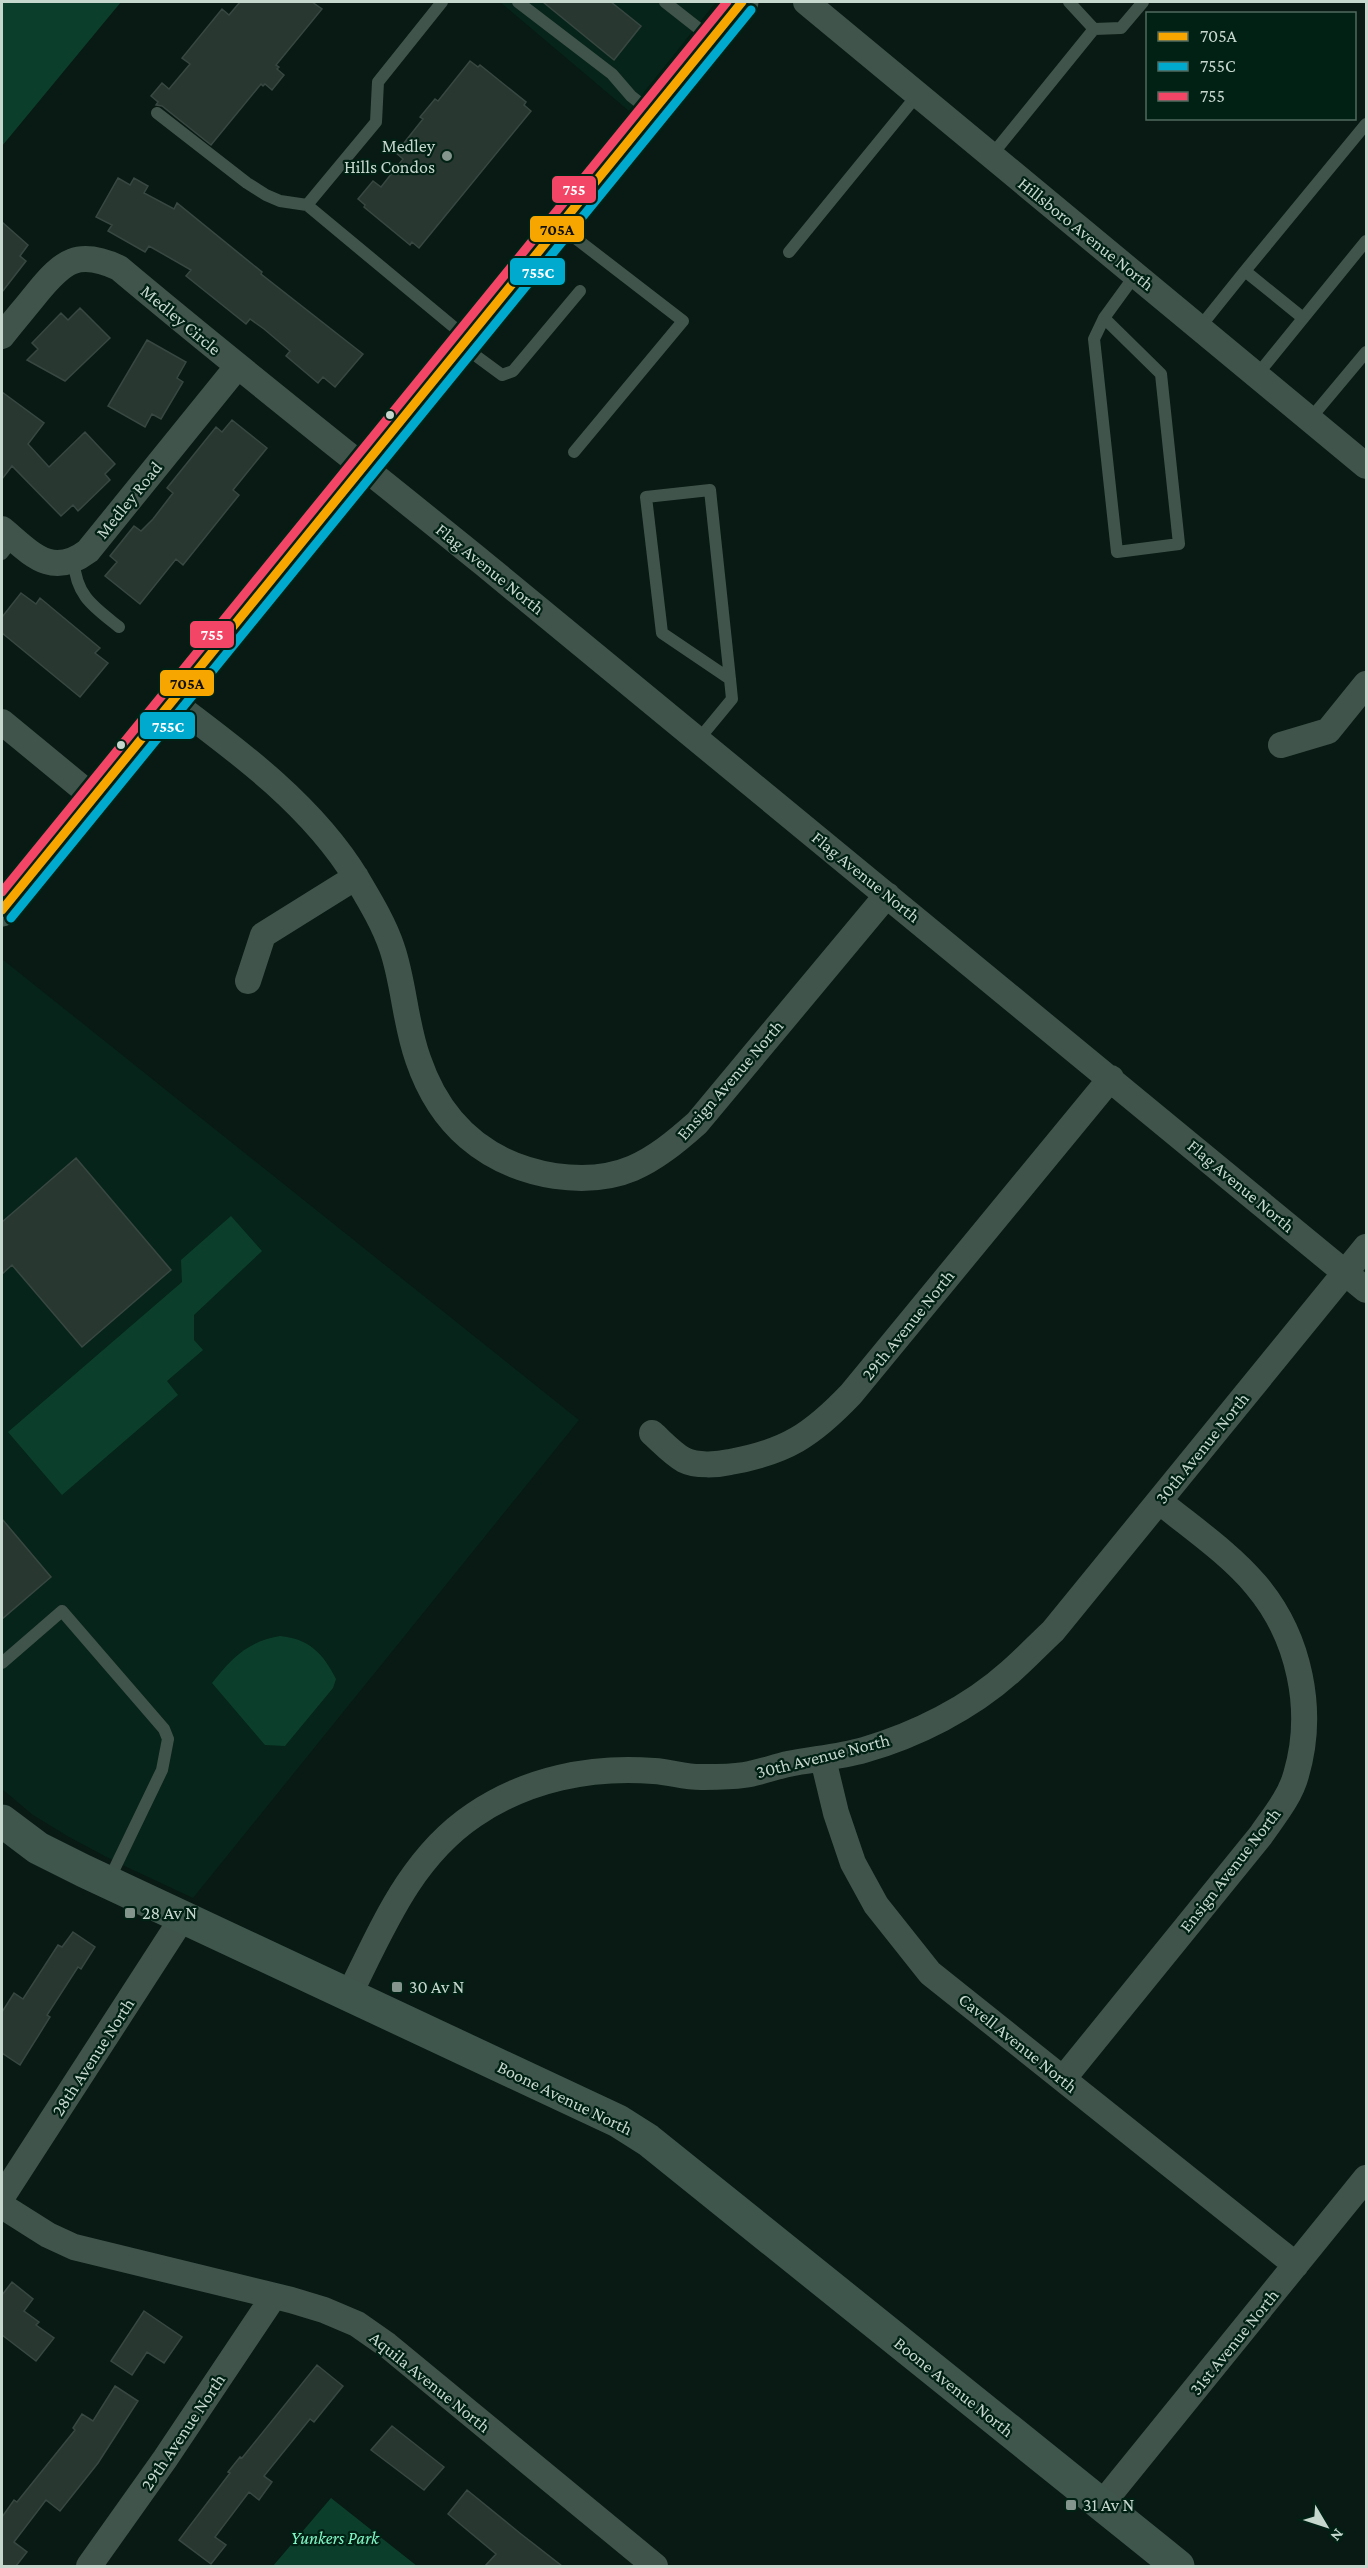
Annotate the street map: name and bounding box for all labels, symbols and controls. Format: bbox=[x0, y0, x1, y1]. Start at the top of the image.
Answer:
legend bbox=[1146, 12, 1356, 120]
text: 705A bbox=[1200, 26, 1237, 46]
text: 755C bbox=[1200, 56, 1236, 76]
text: 755 bbox=[1200, 86, 1225, 106]
place label: Medley Hills Condos bbox=[344, 136, 436, 177]
marker: Medley Hills Condos bbox=[440, 149, 454, 163]
street label: Hillsboro Avenue North bbox=[1014, 173, 1158, 295]
line badge: 755 bbox=[551, 175, 597, 204]
text: 755 bbox=[563, 181, 586, 198]
line badge: 705A bbox=[529, 215, 585, 243]
text: 705A bbox=[540, 221, 575, 238]
line badge: 755C bbox=[509, 257, 566, 286]
text: 755C bbox=[522, 264, 555, 281]
street label: Medley Circle bbox=[137, 281, 225, 359]
unlabelled marker bbox=[384, 409, 396, 421]
street label: Medley Road bbox=[92, 457, 166, 542]
street label: Flag Avenue North bbox=[432, 519, 548, 619]
line badge: 755 bbox=[189, 620, 235, 649]
text: 755 bbox=[201, 626, 224, 643]
line badge: 705A bbox=[159, 669, 215, 697]
text: 705A bbox=[170, 675, 205, 692]
line badge: 755C bbox=[139, 711, 196, 740]
text: 755C bbox=[152, 718, 185, 735]
unlabelled marker bbox=[115, 739, 127, 751]
street label: Flag Avenue North bbox=[808, 827, 924, 927]
street label: Ensign Avenue North bbox=[673, 1016, 788, 1144]
street label: Flag Avenue North bbox=[1184, 1136, 1299, 1237]
street label: 29th Avenue North bbox=[857, 1266, 959, 1384]
street label: 30th Avenue North bbox=[1151, 1388, 1253, 1507]
street label: 30th Avenue North bbox=[754, 1730, 892, 1782]
street label: Ensign Avenue North bbox=[1175, 1804, 1285, 1936]
place label: 28 Av N bbox=[142, 1903, 197, 1923]
marker: 28 Av N bbox=[123, 1906, 137, 1920]
place label: 30 Av N bbox=[409, 1977, 465, 1997]
marker: 30 Av N bbox=[390, 1980, 404, 1994]
street label: Cavell Avenue North bbox=[955, 1989, 1082, 2097]
street label: 28th Avenue North bbox=[48, 1994, 139, 2120]
street label: Boone Avenue North bbox=[494, 2057, 636, 2140]
street label: 31st Avenue North bbox=[1185, 2285, 1283, 2399]
street label: Aquila Avenue North bbox=[366, 2327, 495, 2437]
street label: Boone Avenue North bbox=[890, 2333, 1018, 2441]
street label: 29th Avenue North bbox=[137, 2370, 229, 2494]
place label: 31 Av N bbox=[1083, 2495, 1134, 2515]
north arrow bbox=[1296, 2496, 1356, 2556]
marker: 31 Av N bbox=[1064, 2498, 1078, 2512]
text: N bbox=[1327, 2526, 1347, 2545]
park label: Yunkers Park bbox=[291, 2528, 380, 2548]

